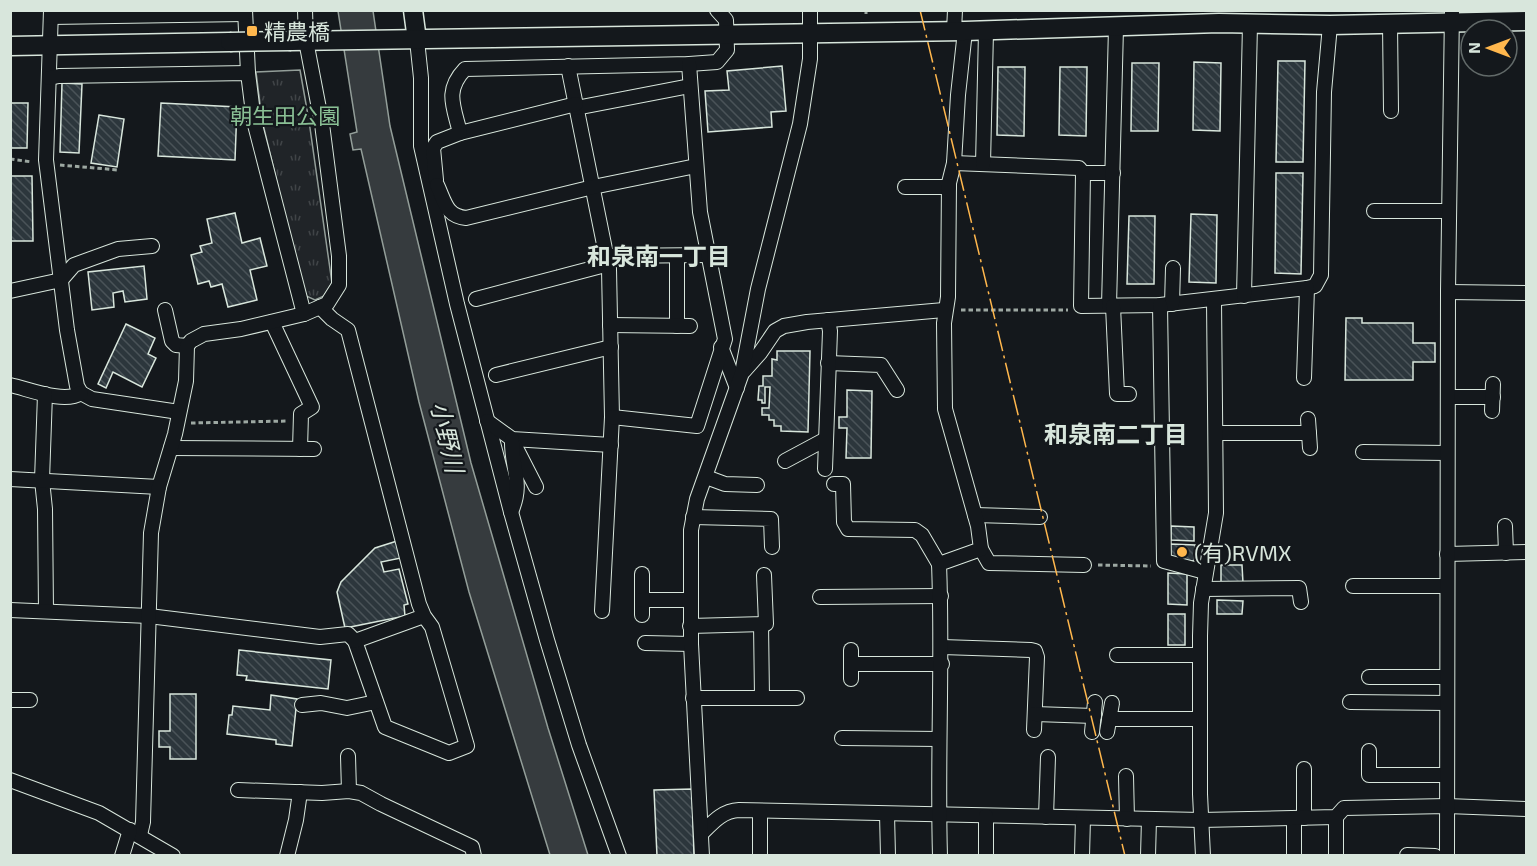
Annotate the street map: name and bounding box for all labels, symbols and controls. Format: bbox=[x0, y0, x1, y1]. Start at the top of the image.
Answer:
place label: 精農橋 bbox=[264, 18, 330, 44]
north arrow bbox=[1459, 18, 1519, 78]
marker: 精農橋 bbox=[245, 24, 259, 38]
text: N bbox=[1464, 42, 1483, 54]
park label: 朝生田公園 bbox=[230, 102, 340, 128]
district label: 和泉南一丁目 bbox=[587, 241, 731, 270]
water label: 小野川 bbox=[426, 399, 471, 478]
district label: 和泉南二丁目 bbox=[1044, 419, 1188, 448]
place label: (有)RVMX bbox=[1194, 539, 1291, 565]
marker: (有)RVMX bbox=[1175, 545, 1189, 559]

